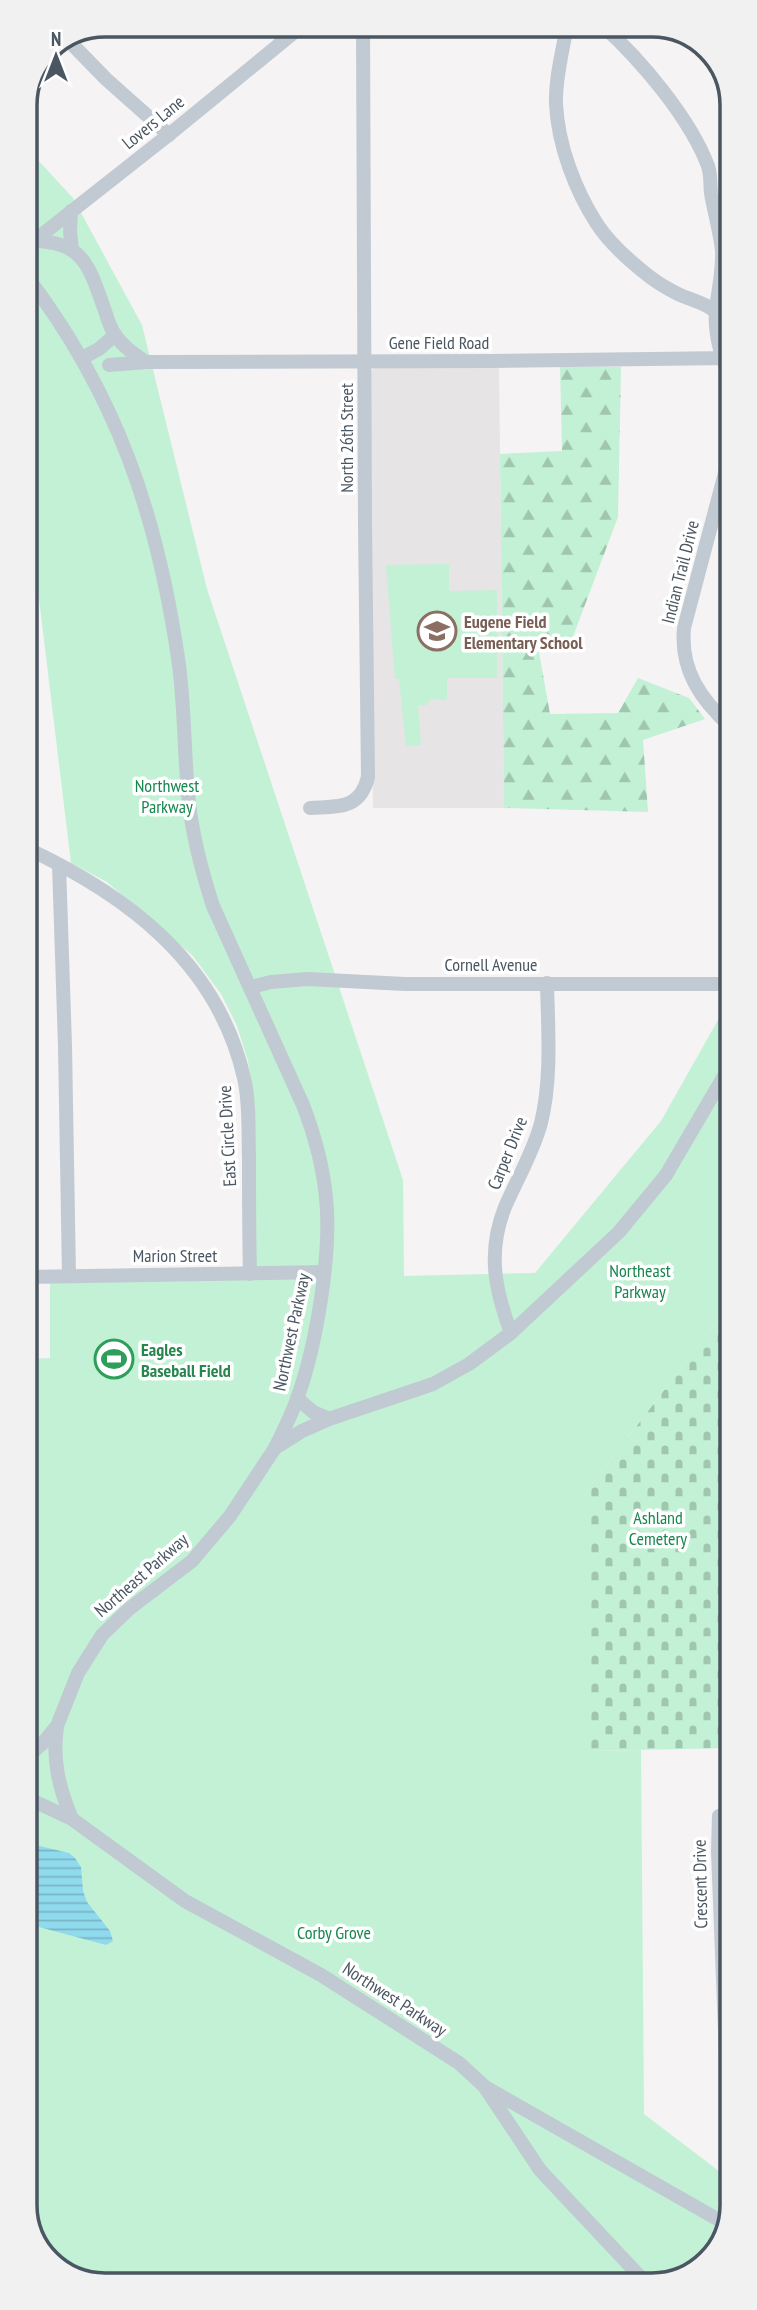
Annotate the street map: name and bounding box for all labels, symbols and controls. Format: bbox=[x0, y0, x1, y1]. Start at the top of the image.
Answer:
north arrow bbox=[21, 21, 91, 91]
text: N bbox=[51, 27, 61, 51]
street label: Lovers Lane bbox=[117, 90, 189, 154]
street label: Gene Field Road bbox=[389, 331, 489, 354]
street label: North 26th Street bbox=[335, 383, 358, 493]
street label: Indian Trail Drive bbox=[656, 518, 704, 626]
school or university icon: Eugene Field Elementary School bbox=[416, 610, 458, 652]
place label: Eugene Field Elementary School bbox=[464, 610, 583, 654]
park label: Northwest Parkway bbox=[135, 774, 199, 818]
street label: Cornell Avenue bbox=[444, 953, 538, 976]
street label: East Circle Drive bbox=[213, 1085, 241, 1187]
street label: Carper Drive bbox=[482, 1113, 532, 1193]
street label: Marion Street bbox=[133, 1244, 217, 1267]
park label: Northeast Parkway bbox=[609, 1259, 671, 1303]
street label: Northwest Parkway bbox=[267, 1271, 315, 1393]
sports icon: Eagles Baseball Field bbox=[93, 1338, 135, 1380]
place label: Eagles Baseball Field bbox=[141, 1338, 231, 1382]
park label: Ashland Cemetery bbox=[629, 1506, 687, 1550]
street label: Northeast Parkway bbox=[89, 1528, 193, 1622]
street label: Crescent Drive bbox=[688, 1839, 712, 1929]
park label: Corby Grove bbox=[297, 1921, 371, 1944]
street label: Northwest Parkway bbox=[339, 1957, 452, 2041]

